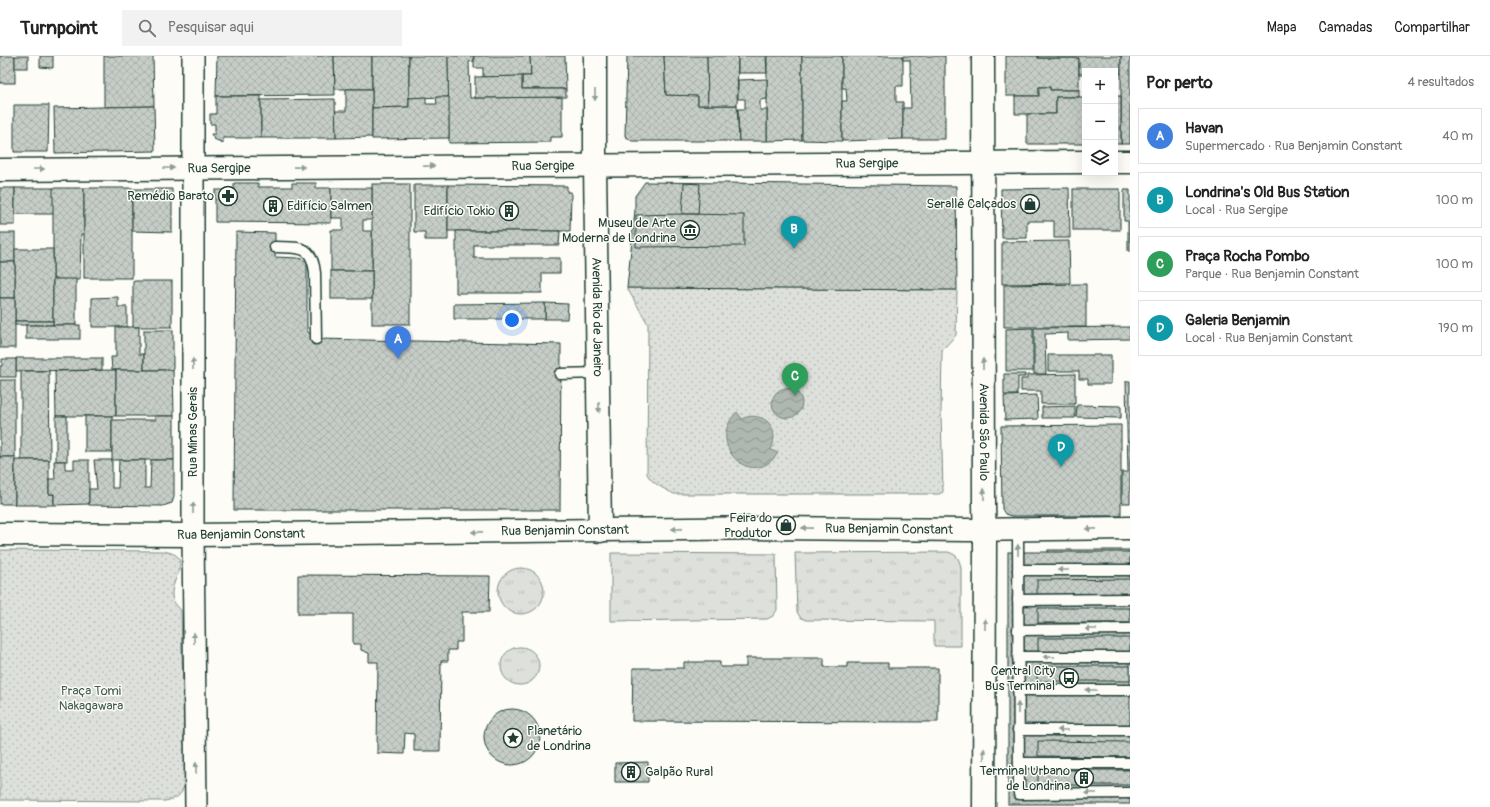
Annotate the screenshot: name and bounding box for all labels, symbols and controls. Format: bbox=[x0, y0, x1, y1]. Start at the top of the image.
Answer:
search box bbox=[122, 10, 402, 46]
text: Turnpoint bbox=[20, 16, 98, 40]
icon: search bbox=[136, 17, 158, 39]
text: Pesquisar aqui bbox=[168, 18, 254, 37]
text: Mapa bbox=[1267, 19, 1296, 36]
text: Camadas bbox=[1318, 19, 1372, 36]
text: Compartilhar bbox=[1394, 19, 1470, 36]
map controls bbox=[1082, 68, 1118, 176]
button: + bbox=[1082, 68, 1118, 104]
text: Por perto bbox=[1146, 72, 1213, 93]
text: 4 resultados bbox=[1407, 74, 1474, 90]
one-way arrow bbox=[592, 89, 598, 102]
button: − bbox=[1082, 104, 1118, 140]
text: Havan bbox=[1185, 119, 1223, 138]
text: A bbox=[1156, 128, 1164, 144]
text: 40 m bbox=[1442, 128, 1473, 144]
text: Supermercado · Rua Benjamin Constant bbox=[1185, 138, 1402, 154]
button: layers bbox=[1082, 140, 1118, 176]
street label: Rua Sergipe bbox=[835, 155, 899, 172]
street label: Rua Sergipe bbox=[511, 158, 575, 174]
street label: Rua Sergipe bbox=[187, 160, 251, 177]
one-way arrow bbox=[423, 163, 436, 169]
one-way arrow bbox=[293, 164, 306, 170]
one-way arrow bbox=[163, 165, 176, 171]
one-way arrow bbox=[33, 166, 46, 172]
text: Londrina's Old Bus Station bbox=[1185, 183, 1350, 202]
pharmacy icon: Remédio Barato bbox=[217, 185, 239, 207]
place label: Remédio Barato bbox=[127, 188, 214, 204]
text: B bbox=[1156, 192, 1164, 208]
text: 100 m bbox=[1436, 192, 1473, 208]
shop icon: Serallê Calçados bbox=[1019, 193, 1041, 215]
building icon: Edifício Salmen bbox=[262, 195, 284, 217]
place label: Serallê Calçados bbox=[927, 196, 1016, 212]
place label: Edifício Salmen bbox=[287, 198, 372, 214]
building icon: Edifício Tokio bbox=[498, 200, 520, 222]
text: Local · Rua Sergipe bbox=[1185, 202, 1288, 218]
place label: Edifício Tokio bbox=[424, 203, 495, 219]
place label: Museu de Arte Moderna de Londrina bbox=[562, 215, 677, 246]
pin: B bbox=[781, 216, 807, 249]
museum icon: Museu de Arte Moderna de Londrina bbox=[679, 219, 701, 241]
text: Praça Rocha Pombo bbox=[1185, 247, 1310, 266]
text: C bbox=[1156, 256, 1164, 272]
text: 100 m bbox=[1436, 256, 1473, 272]
street label: Avenida Rio de Janeiro bbox=[588, 257, 606, 377]
text: Parque · Rua Benjamin Constant bbox=[1185, 266, 1359, 282]
your location bbox=[502, 310, 522, 330]
text: Galeria Benjamin bbox=[1185, 311, 1290, 330]
text: D bbox=[1156, 320, 1164, 336]
text: 190 m bbox=[1438, 320, 1473, 336]
pin: A bbox=[385, 326, 411, 359]
text: Local · Rua Benjamin Constant bbox=[1185, 330, 1353, 346]
one-way arrow bbox=[190, 357, 196, 370]
one-way arrow bbox=[980, 357, 986, 370]
pin: C bbox=[782, 363, 808, 396]
street label: Avenida São Paulo bbox=[976, 383, 992, 481]
street label: Rua Minas Gerais bbox=[185, 387, 201, 477]
one-way arrow bbox=[596, 401, 602, 414]
pin: D bbox=[1048, 434, 1074, 467]
one-way arrow bbox=[981, 487, 987, 500]
one-way arrow bbox=[190, 501, 196, 514]
place label: Feira do Produtor bbox=[724, 510, 772, 541]
shop icon: Feira do Produtor bbox=[775, 514, 797, 536]
street label: Rua Benjamin Constant bbox=[825, 521, 954, 538]
street label: Rua Benjamin Constant bbox=[501, 522, 630, 539]
one-way arrow bbox=[800, 525, 813, 531]
street label: Rua Benjamin Constant bbox=[177, 526, 306, 543]
one-way arrow bbox=[670, 526, 683, 532]
one-way arrow bbox=[1084, 526, 1097, 532]
one-way arrow bbox=[470, 529, 483, 535]
one-way arrow bbox=[1015, 543, 1021, 556]
one-way arrow bbox=[1056, 567, 1069, 573]
one-way arrow bbox=[982, 617, 988, 630]
one-way arrow bbox=[1084, 626, 1097, 632]
one-way arrow bbox=[191, 631, 197, 644]
one-way arrow bbox=[1042, 654, 1055, 660]
place label: Central City Bus Terminal bbox=[985, 663, 1055, 694]
bus stop icon: Central City Bus Terminal bbox=[1058, 667, 1080, 689]
park label: Praça Tomi Nakagawara bbox=[59, 683, 123, 714]
one-way arrow bbox=[1084, 687, 1097, 693]
one-way arrow bbox=[1015, 701, 1021, 714]
place label: Planetário de Londrina bbox=[527, 723, 591, 754]
place icon: Planetário de Londrina bbox=[502, 727, 524, 749]
one-way arrow bbox=[1056, 727, 1069, 733]
one-way arrow bbox=[981, 747, 987, 760]
one-way arrow bbox=[193, 761, 199, 774]
building icon: Galpão Rural bbox=[620, 761, 642, 783]
place label: Terminal Urbano de Londrina bbox=[980, 763, 1070, 794]
place label: Galpão Rural bbox=[645, 764, 713, 780]
building icon: Terminal Urbano de Londrina bbox=[1073, 767, 1095, 789]
one-way arrow bbox=[1084, 790, 1097, 796]

